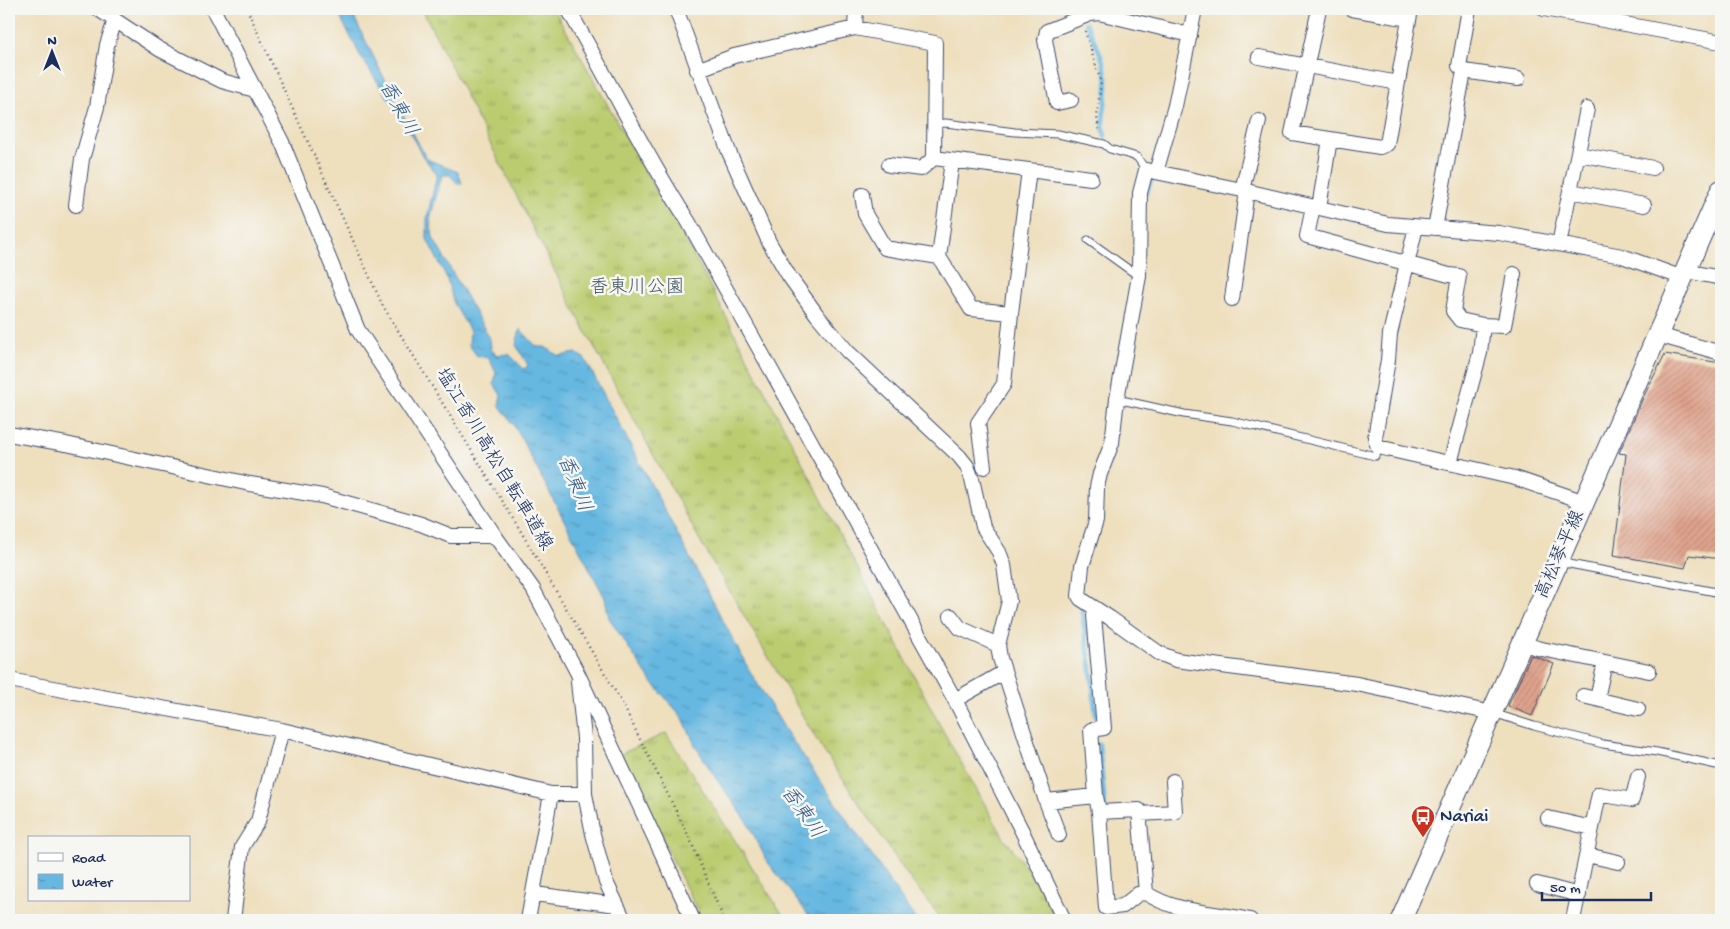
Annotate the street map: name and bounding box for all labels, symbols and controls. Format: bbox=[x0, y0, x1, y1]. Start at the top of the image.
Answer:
north arrow bbox=[28, 28, 78, 78]
text: N bbox=[47, 33, 57, 50]
water label: 香東川 bbox=[372, 76, 423, 141]
park label: 香東川公園 bbox=[589, 276, 685, 300]
street label: 塩江香川高松自転車道線 bbox=[429, 364, 558, 556]
water label: 香東川 bbox=[551, 451, 597, 516]
street label: 高松琴平線 bbox=[1530, 507, 1591, 603]
water label: 香東川 bbox=[774, 781, 829, 844]
bus stop icon: Nariai bbox=[1410, 804, 1436, 838]
place label: Nariai bbox=[1440, 806, 1488, 829]
legend bbox=[28, 836, 190, 902]
text: Road bbox=[72, 850, 106, 868]
scale bar bbox=[1542, 869, 1651, 901]
text: Water bbox=[72, 874, 114, 892]
text: 50 m bbox=[1550, 880, 1581, 898]

